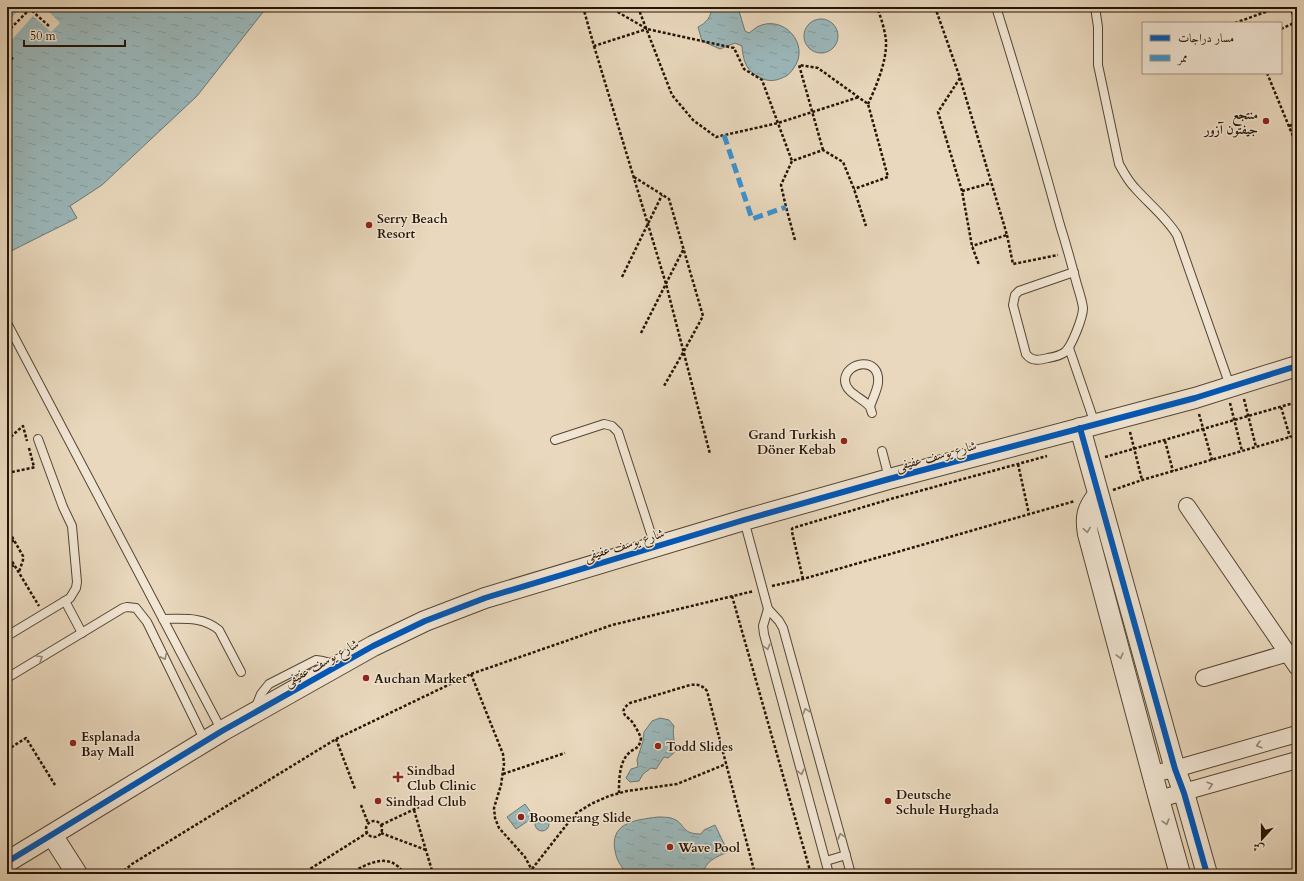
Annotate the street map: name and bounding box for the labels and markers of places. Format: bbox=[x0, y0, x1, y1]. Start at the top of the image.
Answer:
place label: منتجع جيفتون آزور bbox=[1202, 106, 1258, 139]
marker: منتجع جيفتون آزور bbox=[1261, 116, 1271, 126]
place label: Serry Beach Resort bbox=[377, 210, 448, 243]
marker: Serry Beach Resort bbox=[364, 220, 374, 230]
place label: Grand Turkish Döner Kebab bbox=[748, 426, 836, 459]
marker: Grand Turkish Döner Kebab bbox=[839, 436, 849, 446]
place label: Auchan Market bbox=[374, 670, 467, 688]
marker: Auchan Market bbox=[361, 673, 371, 683]
place label: Esplanada Bay Mall bbox=[81, 728, 141, 761]
marker: Esplanada Bay Mall bbox=[68, 738, 78, 748]
place label: Todd Slides bbox=[666, 738, 733, 756]
marker: Todd Slides bbox=[653, 741, 663, 751]
place label: Sindbad Club Clinic bbox=[407, 762, 476, 795]
marker: Sindbad Club Clinic bbox=[392, 771, 404, 783]
place label: Deutsche Schule Hurghada bbox=[896, 786, 999, 819]
place label: Sindbad Club bbox=[386, 793, 467, 811]
marker: Sindbad Club bbox=[373, 796, 383, 806]
marker: Deutsche Schule Hurghada bbox=[883, 796, 893, 806]
place label: Boomerang Slide bbox=[529, 809, 631, 827]
marker: Boomerang Slide bbox=[516, 812, 526, 822]
place label: Wave Pool bbox=[677, 839, 740, 857]
marker: Wave Pool bbox=[665, 842, 675, 852]

